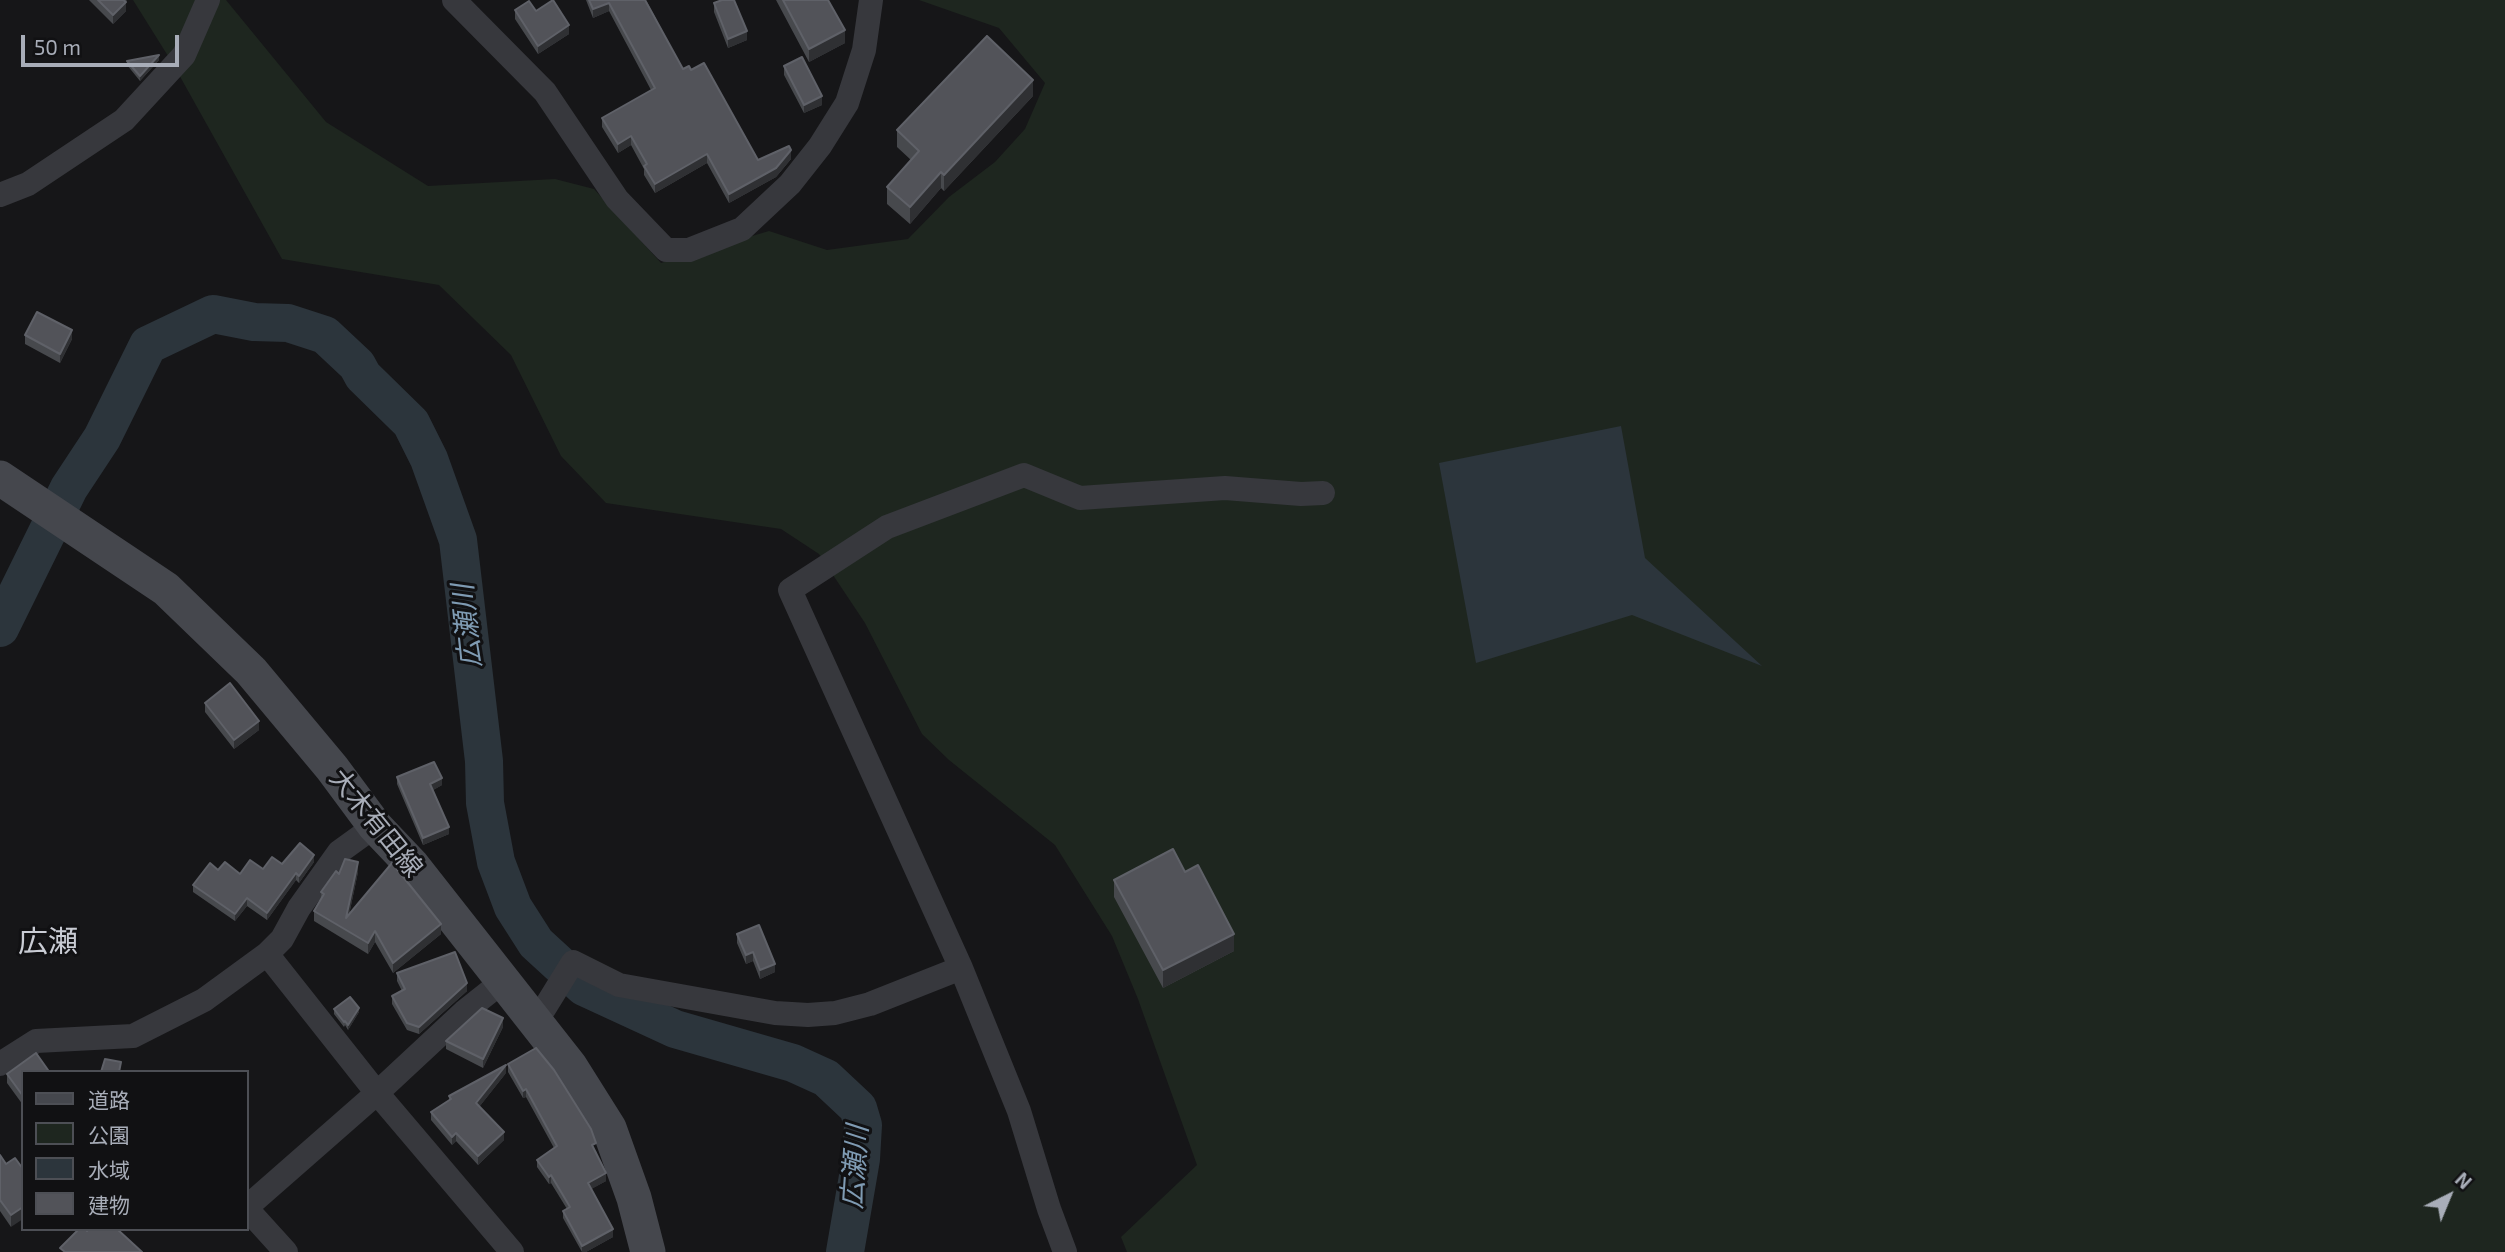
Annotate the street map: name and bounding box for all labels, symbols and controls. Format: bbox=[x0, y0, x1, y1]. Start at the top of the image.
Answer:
scale bar bbox=[24, 21, 182, 65]
text: 50 m bbox=[34, 34, 81, 59]
water label: 広瀬川 bbox=[446, 582, 488, 670]
street label: 大木有田線 bbox=[323, 763, 429, 883]
district label: 広瀬 bbox=[18, 924, 78, 960]
legend bbox=[21, 1070, 248, 1231]
text: 道路 bbox=[88, 1087, 130, 1112]
text: 公園 bbox=[88, 1122, 130, 1147]
water label: 広瀬川 bbox=[835, 1124, 875, 1210]
text: 水域 bbox=[88, 1157, 130, 1182]
north arrow bbox=[2414, 1161, 2484, 1231]
text: N bbox=[2451, 1167, 2477, 1193]
text: 建物 bbox=[88, 1192, 130, 1217]

